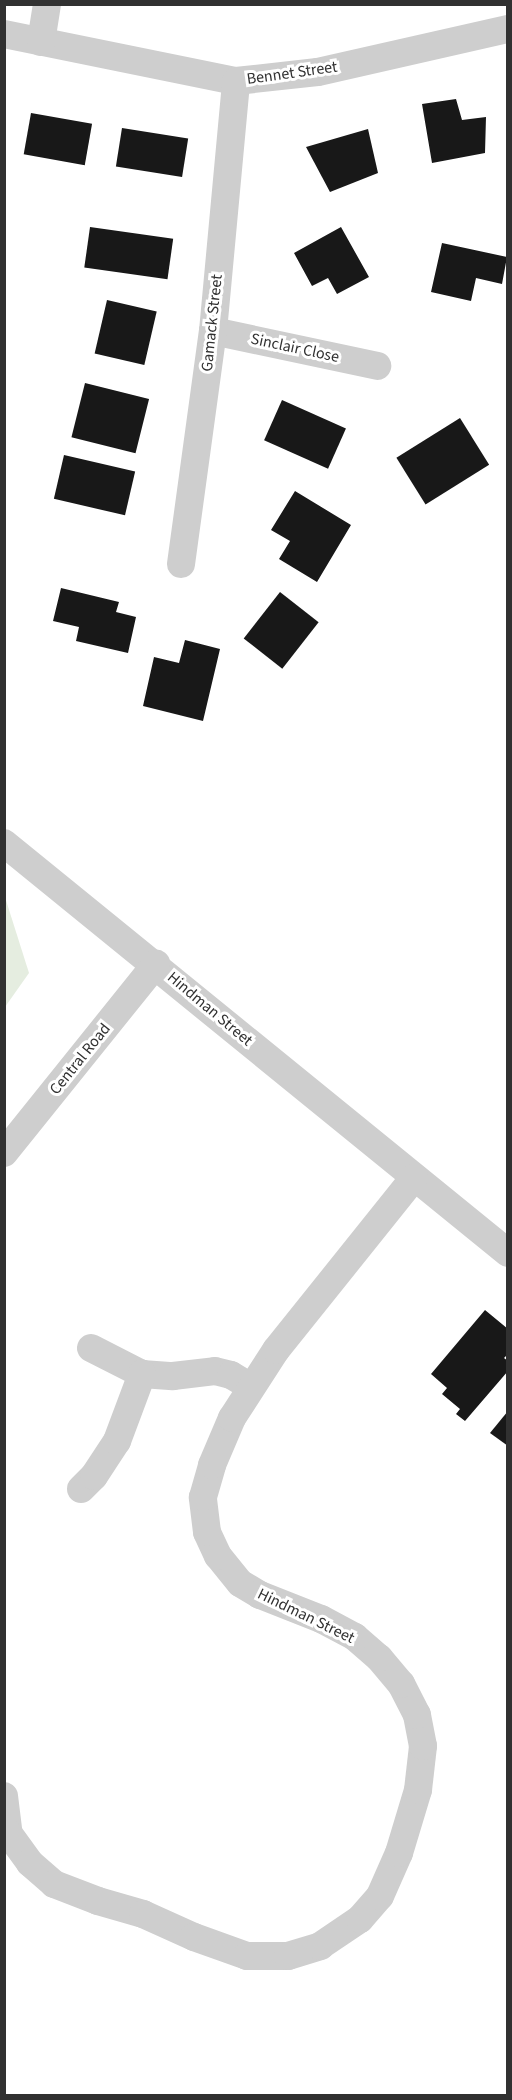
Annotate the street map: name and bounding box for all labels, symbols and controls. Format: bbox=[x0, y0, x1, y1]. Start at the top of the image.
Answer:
street label: Bennet Street bbox=[245, 57, 339, 89]
street label: Gamack Street bbox=[197, 273, 227, 373]
street label: Sinclair Close bbox=[249, 329, 341, 367]
street label: Hindman Street bbox=[163, 968, 257, 1050]
street label: Central Road bbox=[45, 1020, 115, 1098]
street label: Hindman Street bbox=[254, 1584, 358, 1648]

